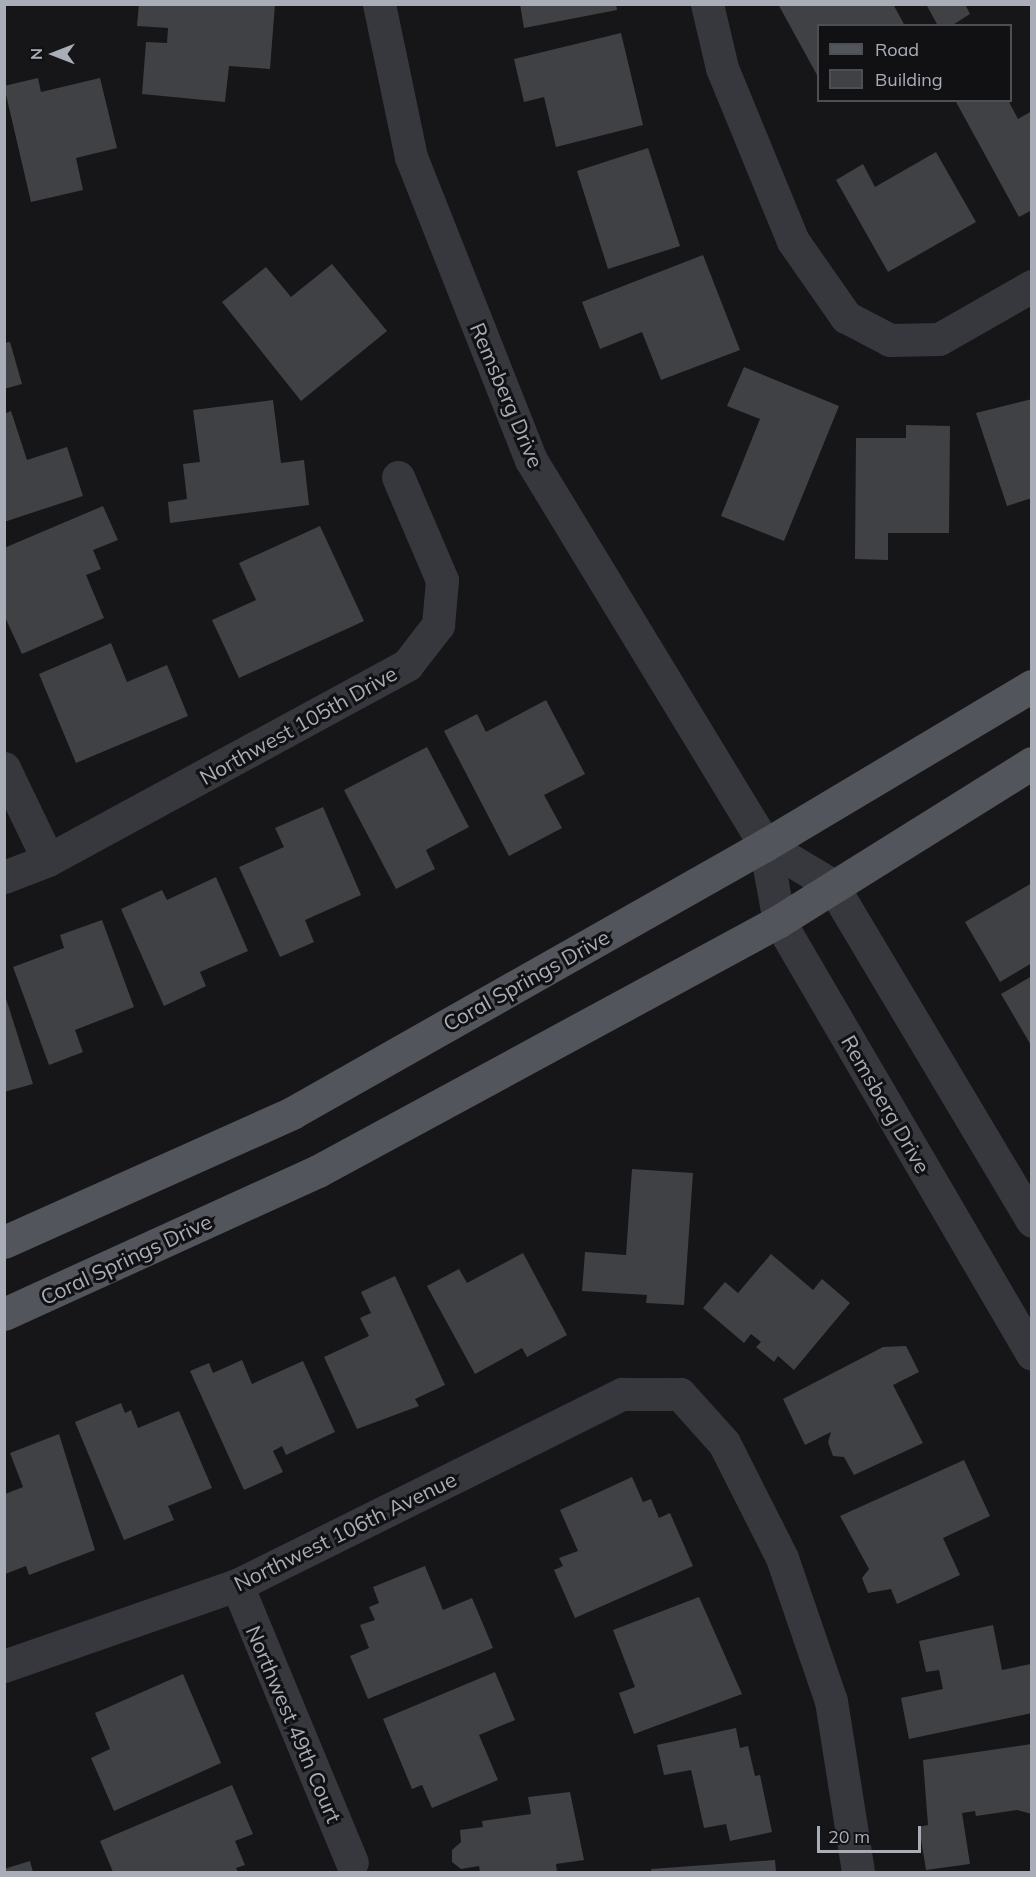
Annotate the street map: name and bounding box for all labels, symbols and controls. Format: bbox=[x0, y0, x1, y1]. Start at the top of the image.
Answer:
north arrow bbox=[24, 24, 84, 84]
legend bbox=[817, 24, 1012, 102]
text: Road bbox=[875, 38, 919, 61]
text: N bbox=[26, 48, 46, 60]
text: Building bbox=[875, 68, 943, 91]
street label: Remsberg Drive bbox=[465, 319, 549, 471]
street label: Northwest 105th Drive bbox=[195, 660, 401, 790]
street label: Coral Springs Drive bbox=[439, 924, 613, 1036]
street label: Remsberg Drive bbox=[836, 1031, 936, 1177]
street label: Coral Springs Drive bbox=[36, 1208, 216, 1310]
street label: Northwest 106th Avenue bbox=[230, 1466, 460, 1596]
street label: Northwest 49th Court bbox=[241, 1622, 347, 1826]
scale bar bbox=[820, 1814, 924, 1852]
text: 20 m bbox=[828, 1825, 870, 1848]

